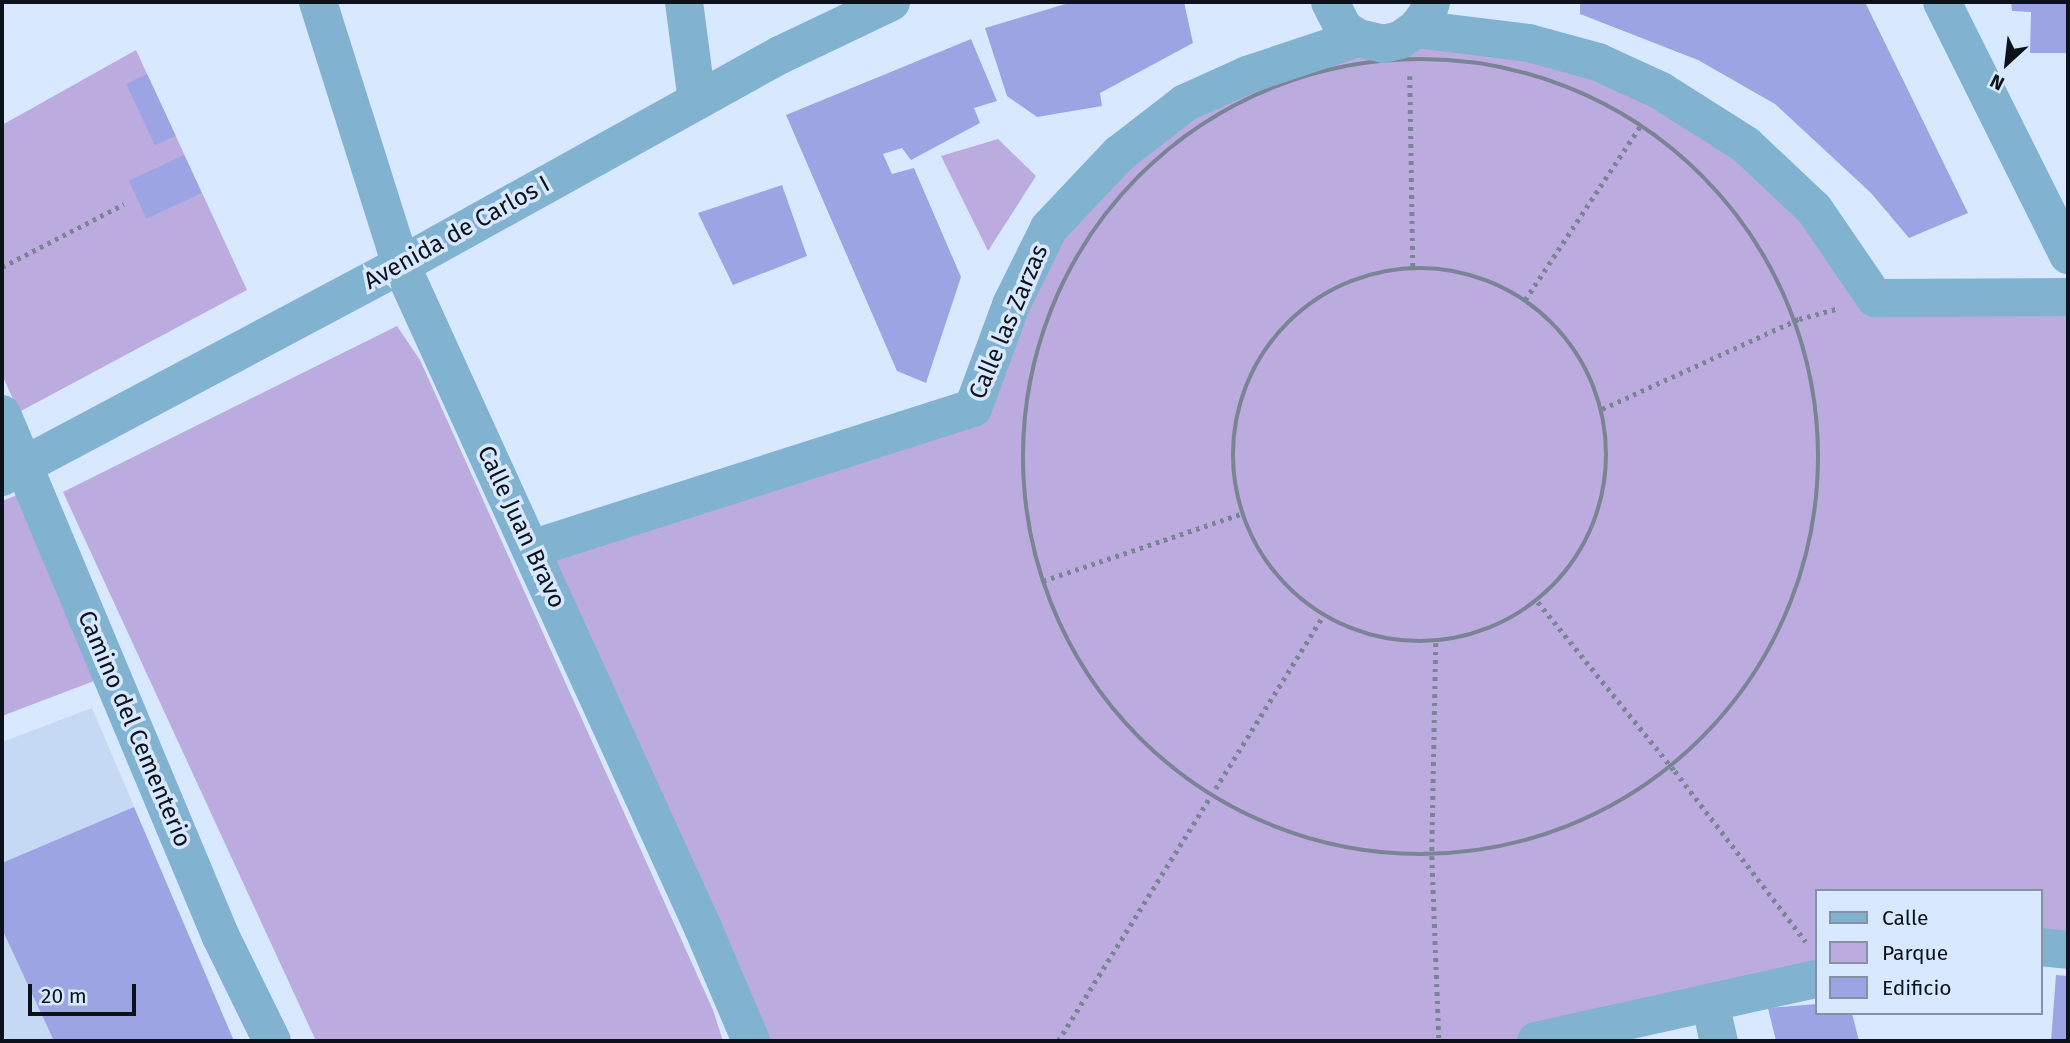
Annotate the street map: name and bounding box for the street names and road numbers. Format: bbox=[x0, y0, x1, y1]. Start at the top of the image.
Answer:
street label: Avenida de Carlos I bbox=[359, 170, 555, 296]
street label: Calle las Zarzas bbox=[963, 240, 1055, 404]
street label: Calle Juan Bravo bbox=[471, 441, 571, 613]
street label: Camino del Cementerio bbox=[71, 606, 197, 852]

